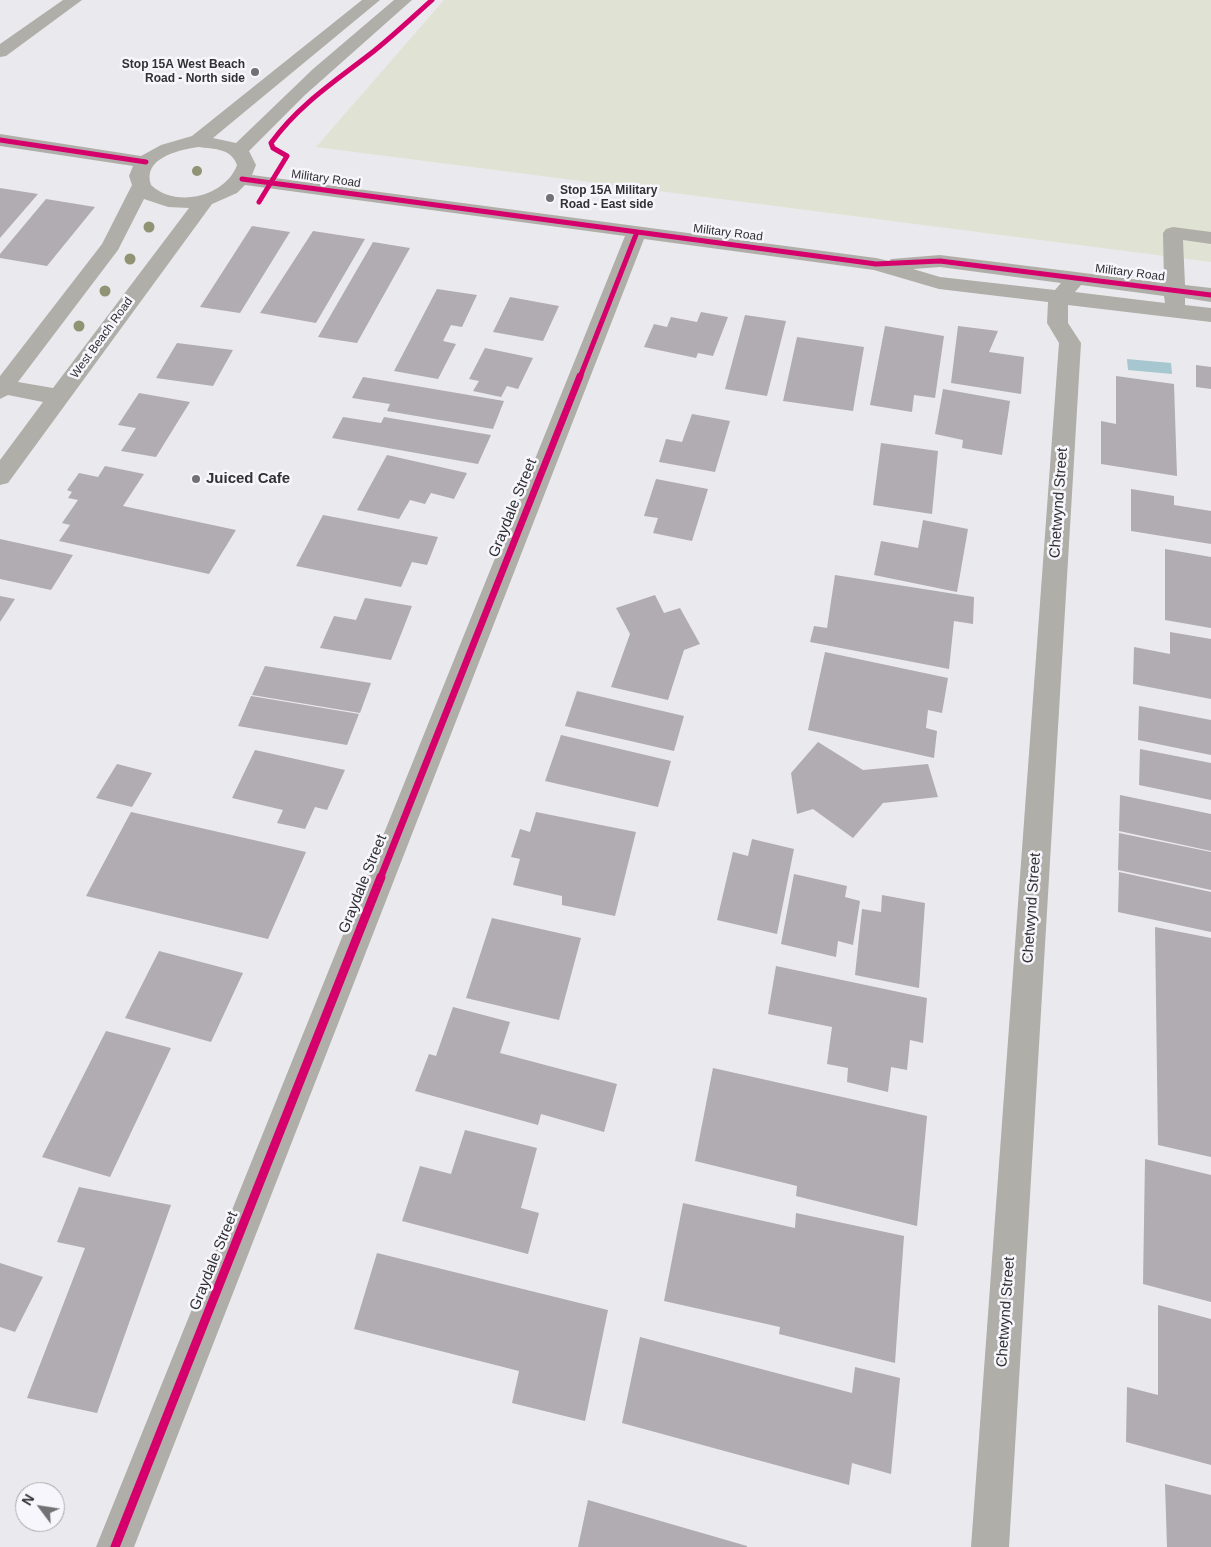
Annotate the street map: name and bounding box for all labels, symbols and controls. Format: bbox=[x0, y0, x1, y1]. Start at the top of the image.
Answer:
place label: Stop 15A West Beach Road - North side bbox=[122, 58, 245, 86]
marker: Stop 15A West Beach Road - North side bbox=[249, 66, 261, 78]
street label: Military Road bbox=[290, 167, 362, 191]
place label: Stop 15A Military Road - East side bbox=[560, 184, 657, 212]
marker: Stop 15A Military Road - East side bbox=[544, 192, 556, 204]
street label: Military Road bbox=[692, 222, 764, 244]
street label: Military Road bbox=[1094, 262, 1166, 284]
street label: West Beach Road bbox=[68, 295, 136, 381]
street label: Chetwynd Street bbox=[1046, 447, 1072, 559]
street label: Graydale Street bbox=[485, 456, 541, 560]
place label: Juiced Cafe bbox=[206, 470, 290, 488]
marker: Juiced Cafe bbox=[190, 473, 202, 485]
street label: Graydale Street bbox=[335, 832, 391, 936]
street label: Chetwynd Street bbox=[1019, 852, 1045, 964]
street label: Graydale Street bbox=[186, 1209, 242, 1313]
street label: Chetwynd Street bbox=[993, 1256, 1019, 1368]
north arrow bbox=[15, 1482, 65, 1532]
text: N bbox=[19, 1491, 37, 1508]

